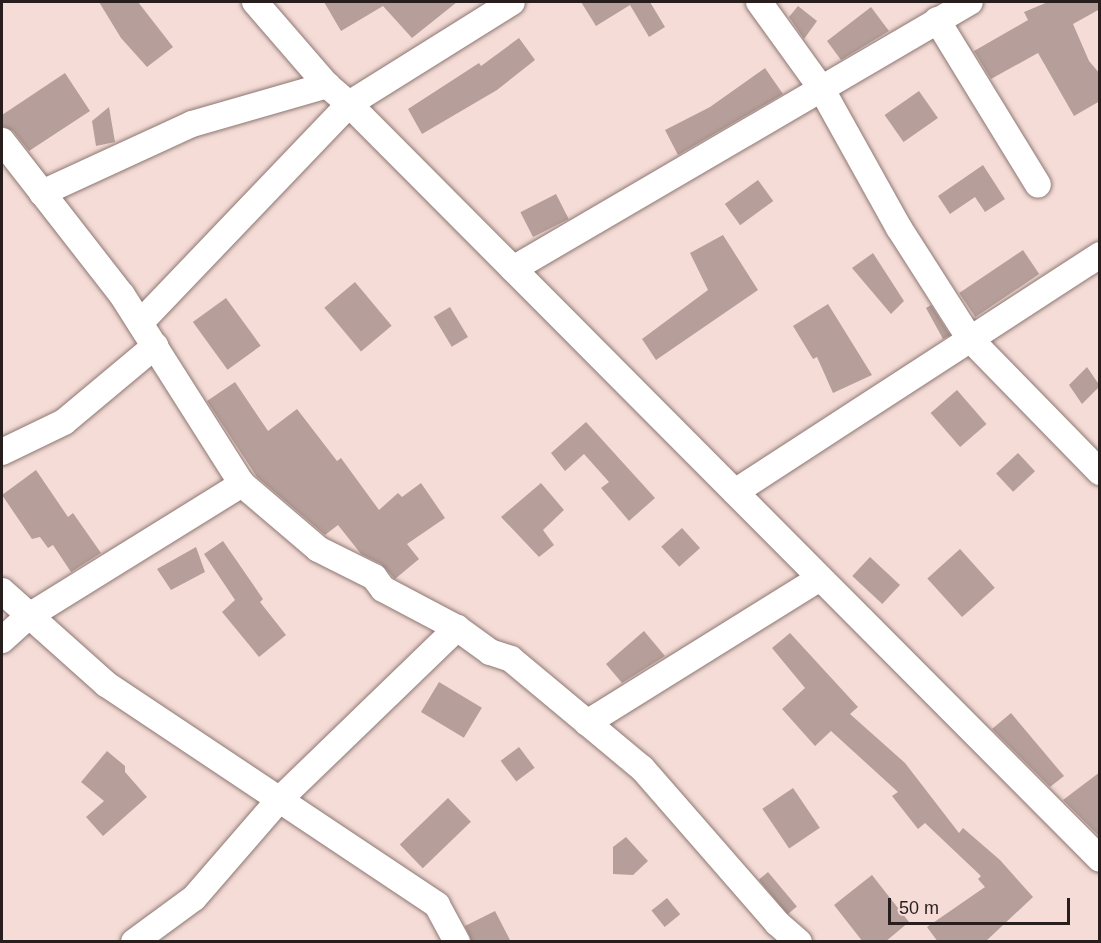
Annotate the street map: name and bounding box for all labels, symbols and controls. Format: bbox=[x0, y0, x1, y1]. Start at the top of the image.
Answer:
scale bar bbox=[891, 886, 1072, 924]
text: 50 m bbox=[899, 898, 939, 918]

